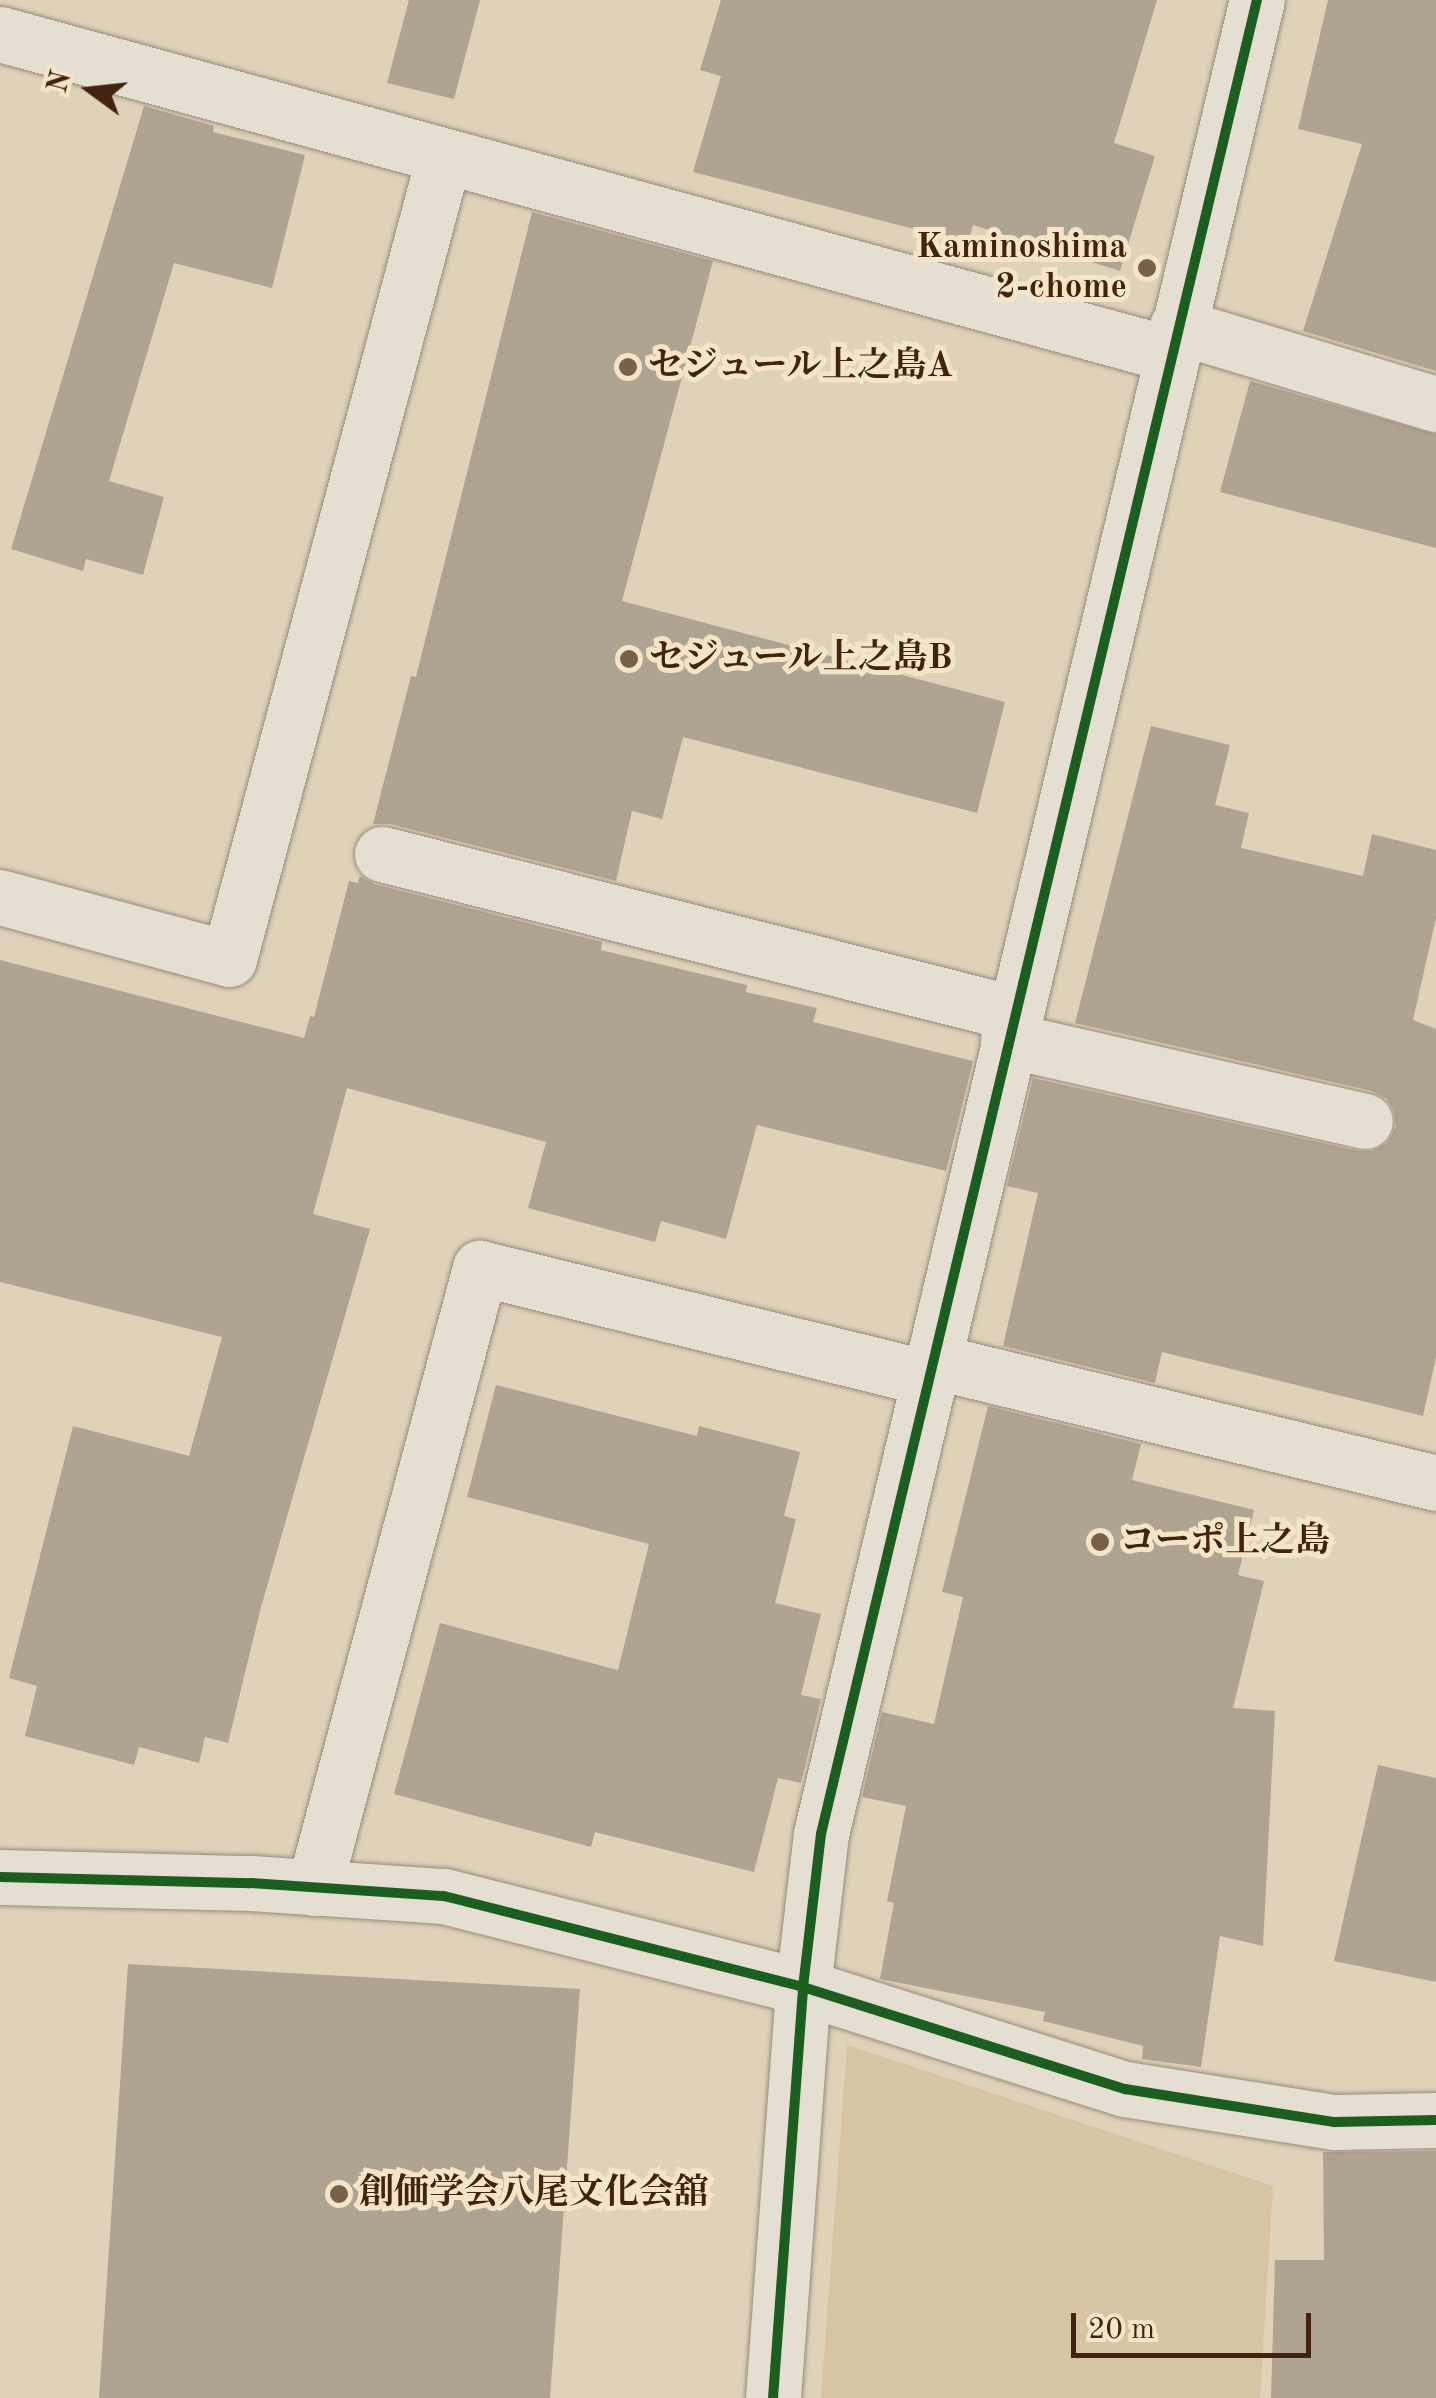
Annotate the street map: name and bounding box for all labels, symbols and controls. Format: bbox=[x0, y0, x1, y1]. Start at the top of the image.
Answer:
north arrow bbox=[40, 40, 140, 140]
text: N bbox=[45, 68, 77, 96]
place label: Kaminoshima 2-chome bbox=[916, 227, 1127, 309]
marker: Kaminoshima 2-chome bbox=[1136, 257, 1158, 279]
place label: セジュール上之島A bbox=[648, 346, 954, 388]
marker: セジュール上之島A bbox=[617, 356, 639, 378]
place label: セジュール上之島B bbox=[649, 638, 954, 680]
marker: セジュール上之島B bbox=[618, 648, 640, 670]
place label: コーポ上之島 bbox=[1120, 1521, 1330, 1563]
marker: コーポ上之島 bbox=[1089, 1531, 1111, 1553]
place label: 創価学会八尾文化会舘 bbox=[359, 2173, 709, 2215]
marker: 創価学会八尾文化会舘 bbox=[328, 2183, 350, 2205]
scale bar bbox=[1076, 2293, 1316, 2355]
text: 20 m bbox=[1088, 2315, 1155, 2345]

